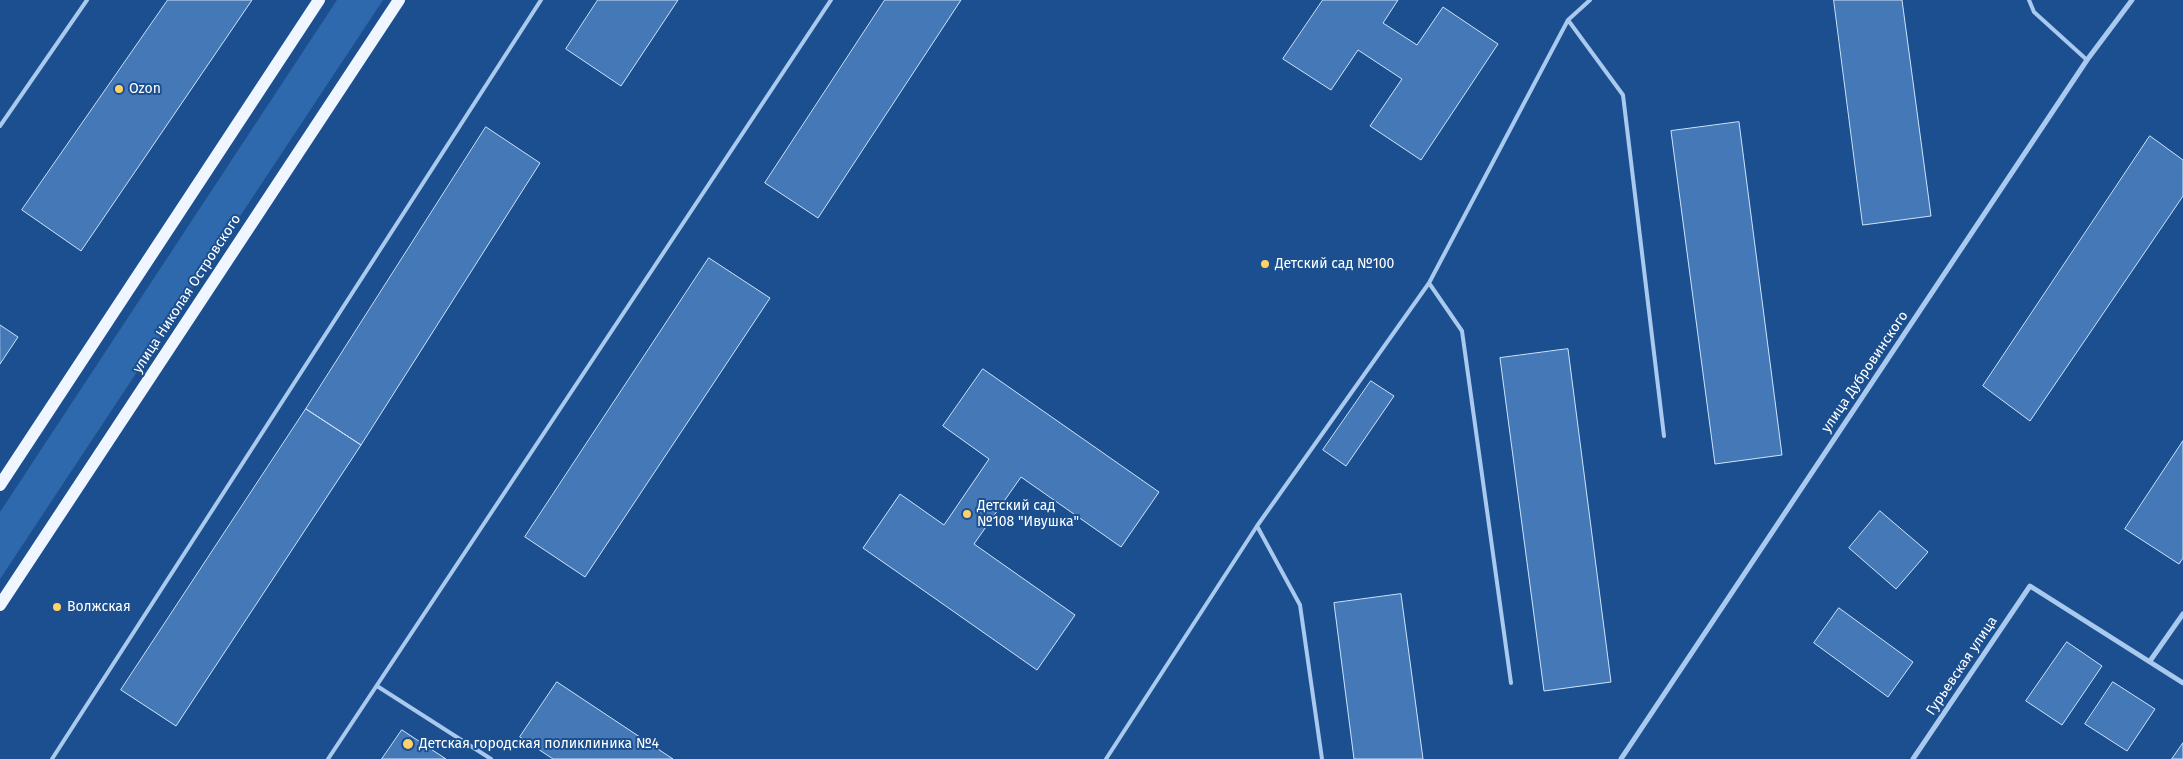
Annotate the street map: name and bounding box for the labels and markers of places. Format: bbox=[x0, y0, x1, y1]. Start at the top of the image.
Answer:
place label: Ozon bbox=[129, 81, 161, 97]
marker: Ozon bbox=[113, 83, 125, 95]
place label: Детский сад №100 bbox=[1275, 256, 1394, 272]
marker: Детский сад №100 bbox=[1259, 258, 1271, 270]
place label: Детский сад №108 "Ивушка" bbox=[977, 498, 1079, 530]
marker: Детский сад №108 "Ивушка" bbox=[961, 508, 973, 520]
place label: Волжская bbox=[67, 599, 131, 615]
marker: Волжская bbox=[51, 601, 63, 613]
place label: Детская городская поликлиника №4 bbox=[419, 736, 659, 752]
marker: Детская городская поликлиника №4 bbox=[401, 737, 415, 751]

